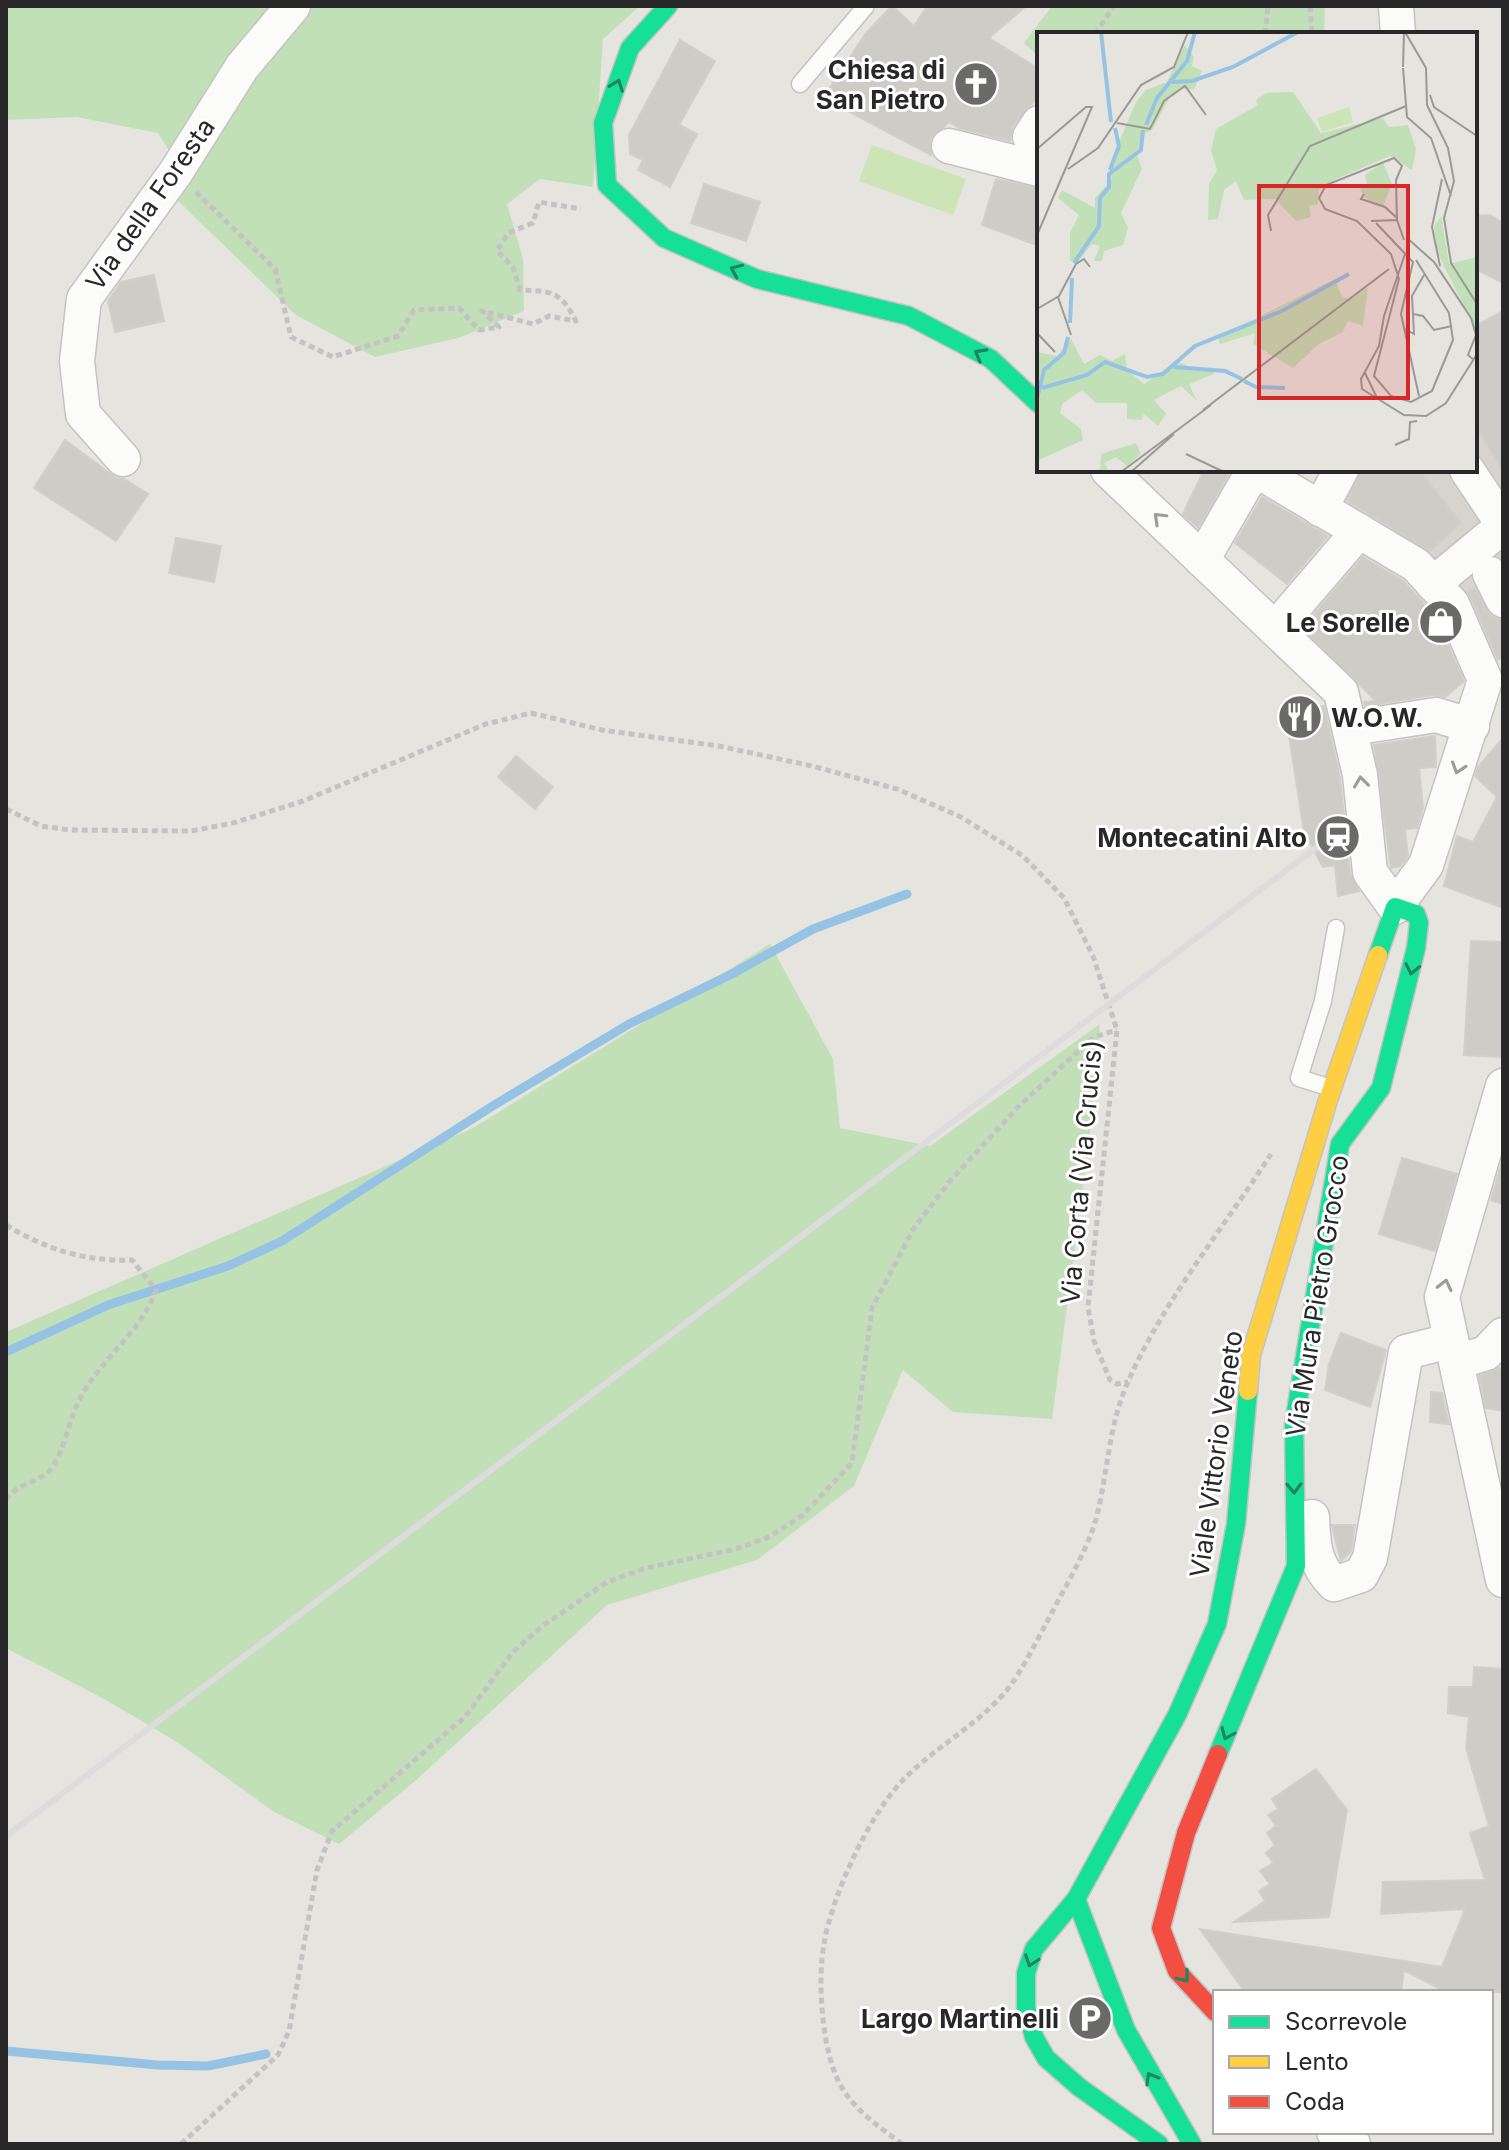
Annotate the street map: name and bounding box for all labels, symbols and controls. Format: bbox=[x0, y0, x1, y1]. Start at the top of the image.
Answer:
inset map bbox=[1037, 32, 1477, 472]
place label: Chiesa di San Pietro bbox=[816, 54, 945, 115]
church icon: Chiesa di San Pietro bbox=[952, 60, 1000, 108]
one-way arrow bbox=[607, 78, 623, 92]
street label: Via della Foresta bbox=[79, 112, 221, 296]
one-way arrow bbox=[730, 264, 744, 280]
one-way arrow bbox=[974, 348, 989, 363]
one-way arrow bbox=[1153, 513, 1168, 527]
shop icon: Le Sorelle bbox=[1417, 598, 1465, 646]
place label: Le Sorelle bbox=[1286, 607, 1410, 638]
restaurant icon: W.O.W. bbox=[1276, 693, 1324, 741]
place label: W.O.W. bbox=[1331, 702, 1424, 733]
one-way arrow bbox=[1451, 760, 1467, 774]
one-way arrow bbox=[1352, 775, 1369, 788]
station icon: Montecatini Alto bbox=[1314, 813, 1362, 861]
place label: Montecatini Alto bbox=[1097, 822, 1307, 853]
one-way arrow bbox=[1404, 961, 1421, 975]
street label: Via Corta (Via Crucis) bbox=[1054, 1038, 1108, 1306]
street label: Via Mura Pietro Grocco bbox=[1279, 1153, 1355, 1439]
one-way arrow bbox=[1436, 1279, 1453, 1293]
street label: Viale Vittorio Veneto bbox=[1183, 1329, 1249, 1579]
one-way arrow bbox=[1285, 1482, 1303, 1495]
one-way arrow bbox=[1221, 1726, 1237, 1740]
one-way arrow bbox=[1024, 1953, 1040, 1967]
one-way arrow bbox=[1174, 1968, 1189, 1982]
legend bbox=[1213, 1990, 1493, 2134]
parking icon: Largo Martinelli bbox=[1066, 1994, 1114, 2042]
place label: Largo Martinelli bbox=[861, 2003, 1059, 2034]
text: Scorrevole bbox=[1285, 2007, 1407, 2036]
text: Lento bbox=[1285, 2047, 1349, 2076]
one-way arrow bbox=[1145, 2072, 1161, 2087]
text: Coda bbox=[1285, 2087, 1345, 2116]

